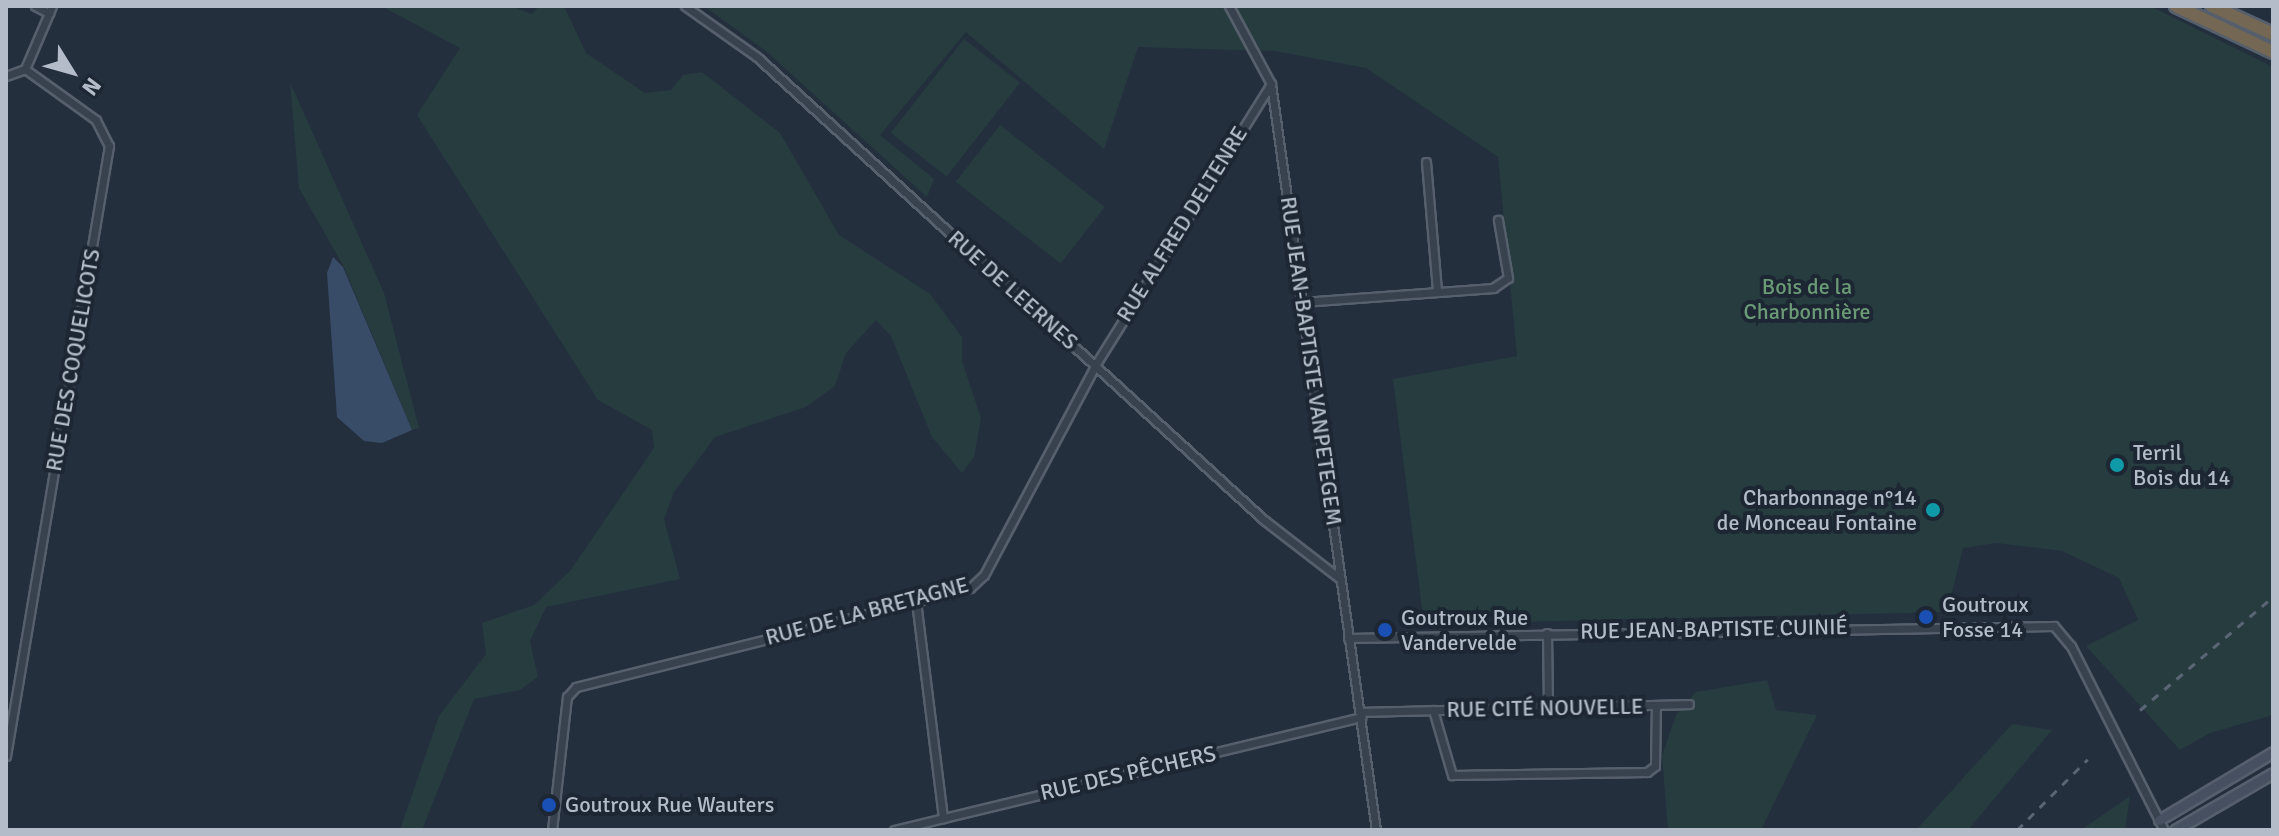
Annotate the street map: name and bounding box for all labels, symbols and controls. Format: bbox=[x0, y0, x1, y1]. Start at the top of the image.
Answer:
north arrow bbox=[32, 32, 112, 112]
text: N bbox=[76, 73, 107, 101]
street label: RUE ALFRED DELTENRE bbox=[1111, 121, 1253, 327]
street label: RUE JEAN-BAPTISTE VANPETEGEM bbox=[1275, 195, 1347, 527]
street label: RUE DE LEERNES bbox=[943, 225, 1083, 355]
street label: RUE DES COQUELICOTS bbox=[40, 247, 106, 473]
park label: Bois de la Charbonnière bbox=[1743, 273, 1871, 324]
place label: Terril Bois du 14 bbox=[2133, 439, 2230, 490]
marker: Terril Bois du 14 bbox=[2108, 456, 2126, 474]
place label: Charbonnage n°14 de Monceau Fontaine bbox=[1717, 484, 1917, 536]
marker: Charbonnage n°14 de Monceau Fontaine bbox=[1924, 501, 1942, 519]
street label: RUE DE LA BRETAGNE bbox=[763, 571, 971, 651]
place label: Goutroux Fosse 14 bbox=[1942, 591, 2029, 642]
place label: Goutroux Rue Vandervelde bbox=[1401, 604, 1528, 656]
marker: Goutroux Fosse 14 bbox=[1917, 608, 1935, 626]
street label: RUE JEAN-BAPTISTE CUINIÉ bbox=[1580, 613, 1848, 645]
marker: Goutroux Rue Vandervelde bbox=[1376, 621, 1394, 639]
street label: RUE CITÉ NOUVELLE bbox=[1446, 693, 1644, 723]
street label: RUE DES PÊCHERS bbox=[1038, 740, 1218, 806]
place label: Goutroux Rue Wauters bbox=[565, 792, 774, 818]
marker: Goutroux Rue Wauters bbox=[540, 796, 558, 814]

